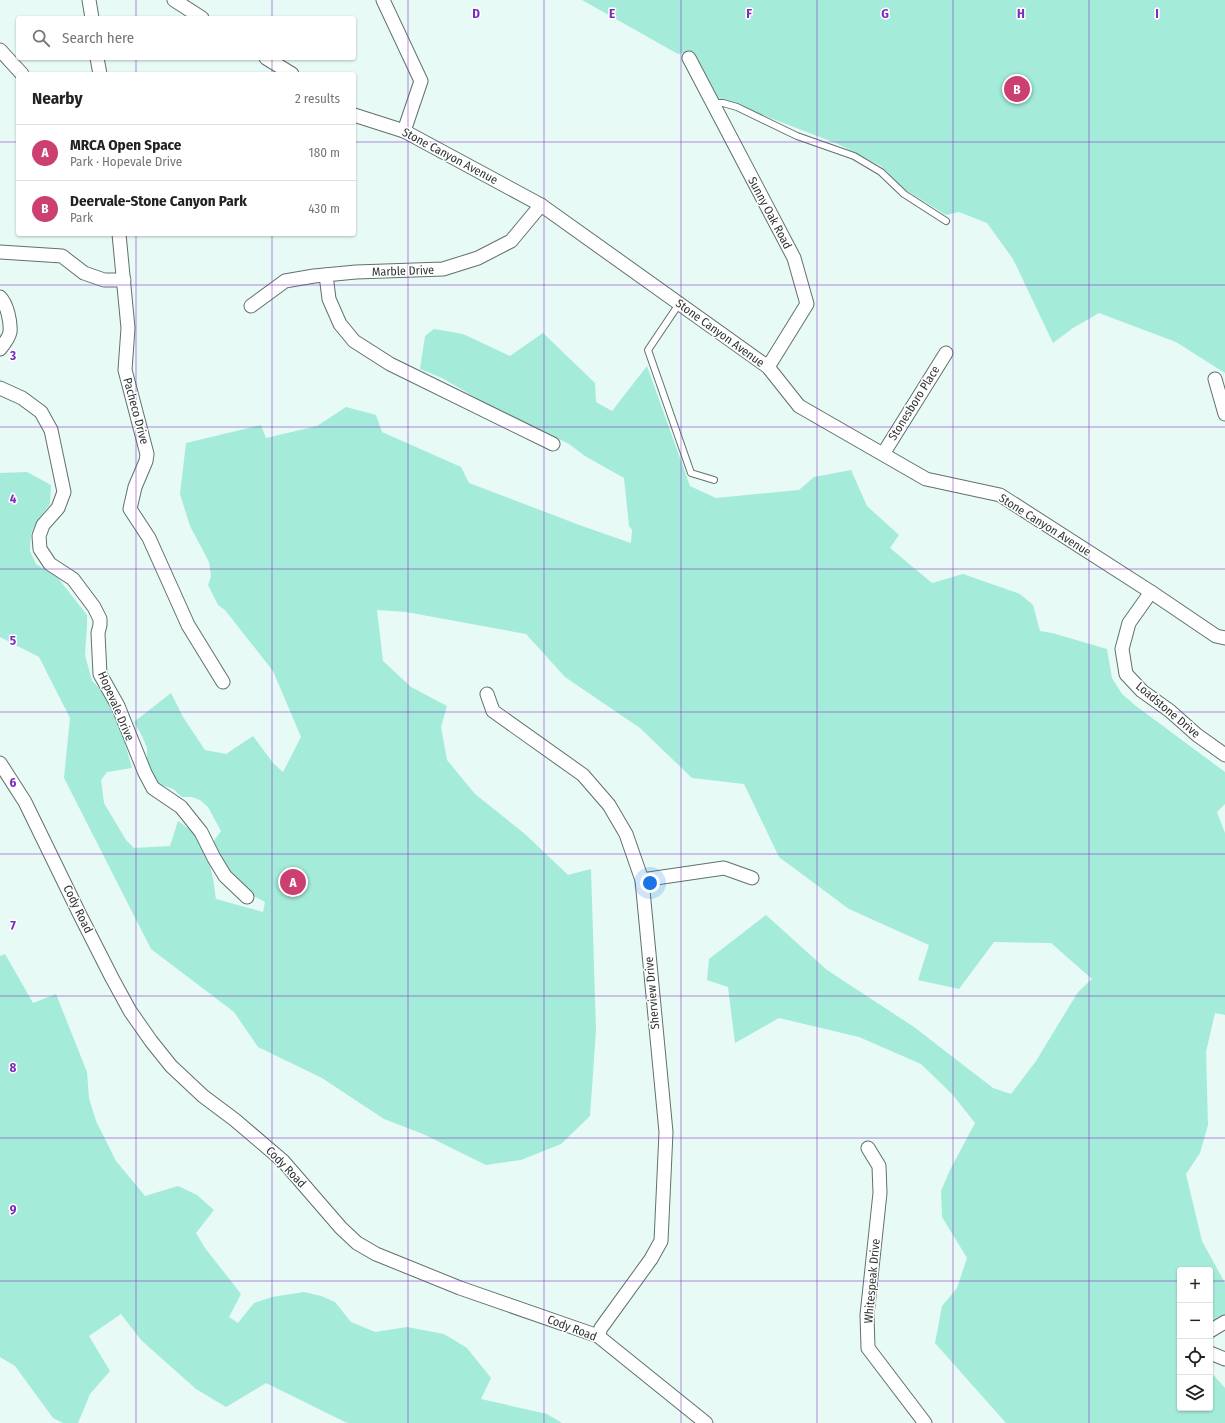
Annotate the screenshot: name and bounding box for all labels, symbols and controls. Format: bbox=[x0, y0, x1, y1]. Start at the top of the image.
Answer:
text: D bbox=[472, 6, 480, 21]
text: E bbox=[609, 6, 615, 21]
text: F bbox=[746, 6, 752, 21]
text: G bbox=[881, 6, 889, 21]
text: H bbox=[1017, 6, 1025, 21]
text: I bbox=[1155, 6, 1159, 21]
search box bbox=[16, 16, 356, 60]
icon: search bbox=[30, 27, 52, 49]
text: Search here bbox=[62, 29, 134, 47]
pin: B bbox=[1004, 74, 1030, 104]
text: Nearby bbox=[32, 88, 83, 109]
text: 2 results bbox=[295, 91, 340, 106]
street label: Stone Canyon Avenue bbox=[400, 125, 500, 187]
text: MRCA Open Space bbox=[70, 136, 181, 154]
text: A bbox=[41, 145, 49, 160]
text: 180 m bbox=[309, 145, 340, 160]
text: Park · Hopevale Drive bbox=[70, 154, 182, 169]
street label: Sunny Oak Road bbox=[745, 175, 795, 251]
text: Deervale-Stone Canyon Park bbox=[70, 192, 247, 210]
text: B bbox=[41, 201, 49, 216]
text: 430 m bbox=[308, 201, 340, 216]
text: Park bbox=[70, 210, 93, 225]
street label: Marble Drive bbox=[372, 263, 434, 279]
street label: Stone Canyon Avenue bbox=[673, 296, 767, 370]
text: 3 bbox=[9, 348, 16, 363]
street label: Stonesboro Place bbox=[886, 363, 943, 443]
street label: Pacheco Drive bbox=[120, 376, 152, 446]
text: 4 bbox=[10, 491, 17, 506]
street label: Stone Canyon Avenue bbox=[996, 491, 1094, 559]
text: 5 bbox=[10, 633, 16, 648]
street label: Hopevale Drive bbox=[95, 669, 137, 743]
street label: Loadstone Drive bbox=[1133, 679, 1203, 741]
text: 6 bbox=[10, 775, 17, 790]
pin: A bbox=[280, 867, 306, 897]
your location bbox=[640, 873, 660, 893]
street label: Cody Road bbox=[60, 883, 96, 935]
text: 7 bbox=[10, 918, 16, 933]
street label: Sherview Drive bbox=[642, 956, 662, 1030]
text: 8 bbox=[10, 1060, 17, 1075]
street label: Cody Road bbox=[263, 1144, 309, 1190]
text: 9 bbox=[10, 1202, 17, 1217]
street label: Whitespeak Drive bbox=[861, 1238, 883, 1324]
map controls bbox=[1177, 1267, 1213, 1411]
button: + bbox=[1177, 1267, 1213, 1303]
button: − bbox=[1177, 1303, 1213, 1339]
street label: Cody Road bbox=[545, 1312, 599, 1344]
button: locate bbox=[1177, 1339, 1213, 1375]
button: layers bbox=[1177, 1375, 1213, 1411]

